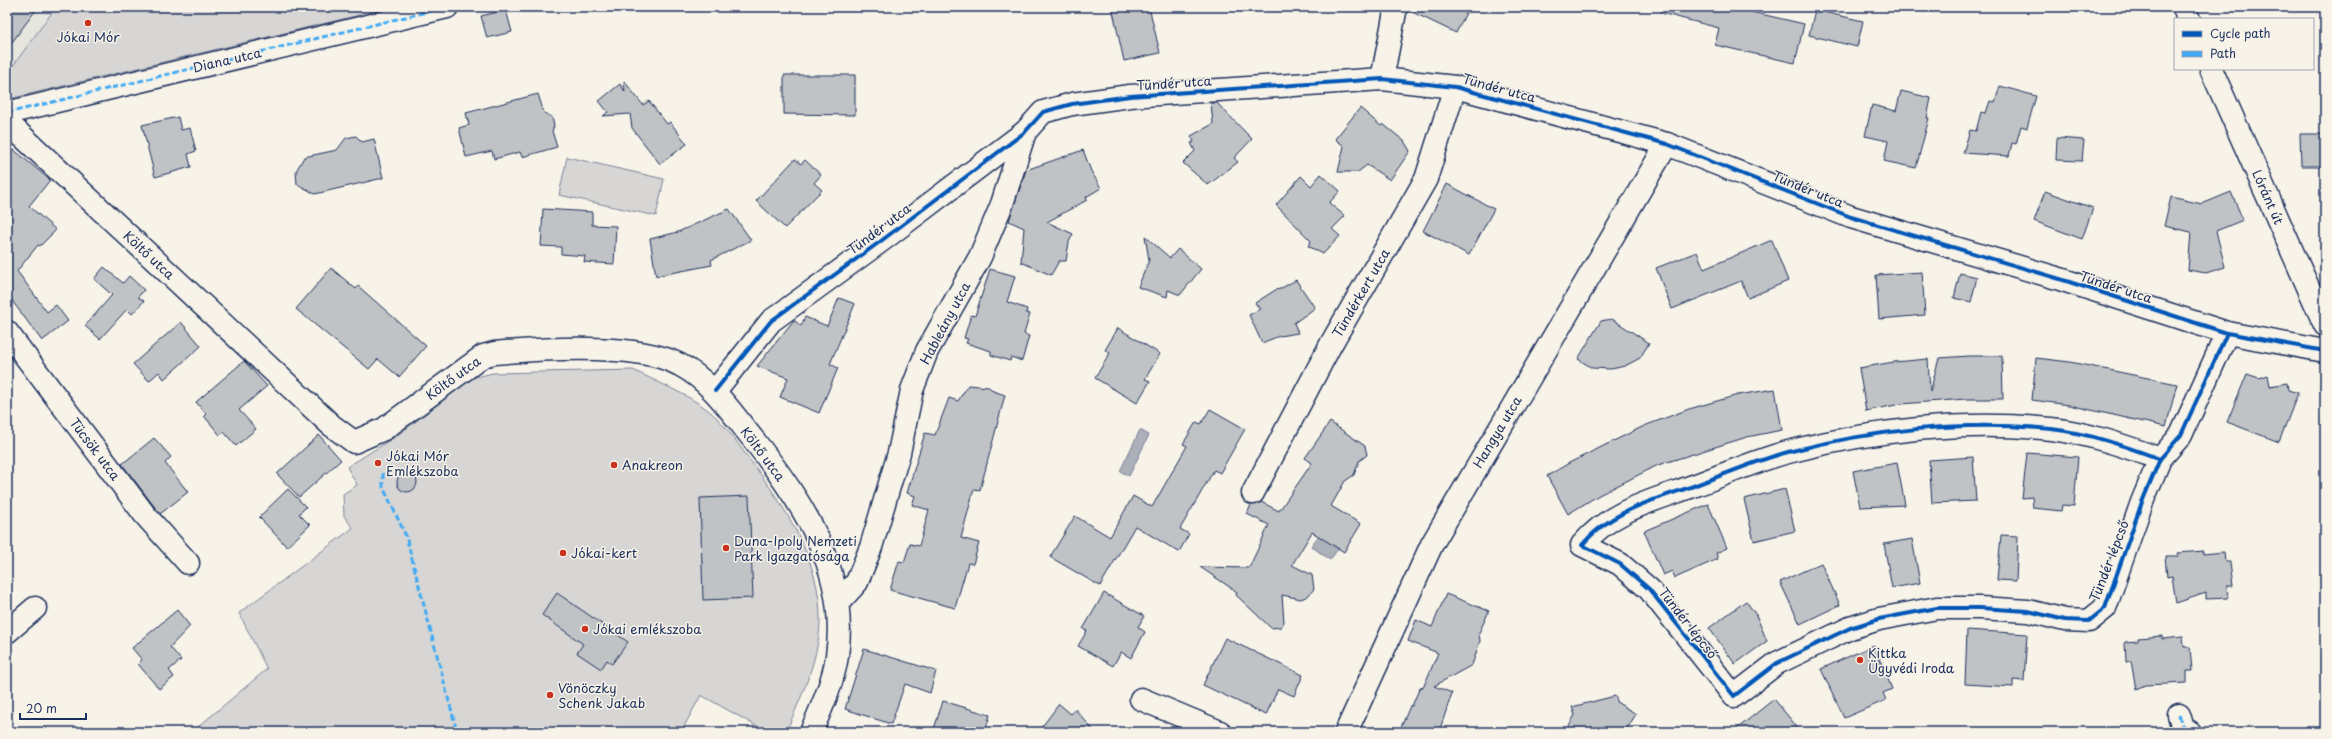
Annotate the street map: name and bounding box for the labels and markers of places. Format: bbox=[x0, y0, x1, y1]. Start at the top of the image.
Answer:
marker: Jókai Mór bbox=[83, 18, 93, 28]
place label: Jókai Mór bbox=[56, 27, 120, 46]
place label: Jókai Mór Emlékszoba bbox=[386, 446, 459, 480]
place label: Anakreon bbox=[622, 455, 683, 474]
marker: Jókai Mór Emlékszoba bbox=[373, 458, 383, 468]
marker: Anakreon bbox=[609, 460, 619, 470]
place label: Duna-Ipoly Nemzeti Park Igazgatósága bbox=[734, 531, 857, 565]
place label: Jókai-kert bbox=[571, 543, 637, 562]
marker: Duna-Ipoly Nemzeti Park Igazgatósága bbox=[721, 543, 731, 553]
marker: Jókai-kert bbox=[558, 548, 568, 558]
place label: Jókai emlékszoba bbox=[593, 619, 702, 638]
marker: Jókai emlékszoba bbox=[580, 624, 590, 634]
place label: Kittka Ügyvédi Iroda bbox=[1868, 643, 1955, 677]
marker: Kittka Ügyvédi Iroda bbox=[1855, 655, 1865, 665]
place label: Vönöczky Schenk Jakab bbox=[558, 678, 645, 712]
marker: Vönöczky Schenk Jakab bbox=[545, 690, 555, 700]

